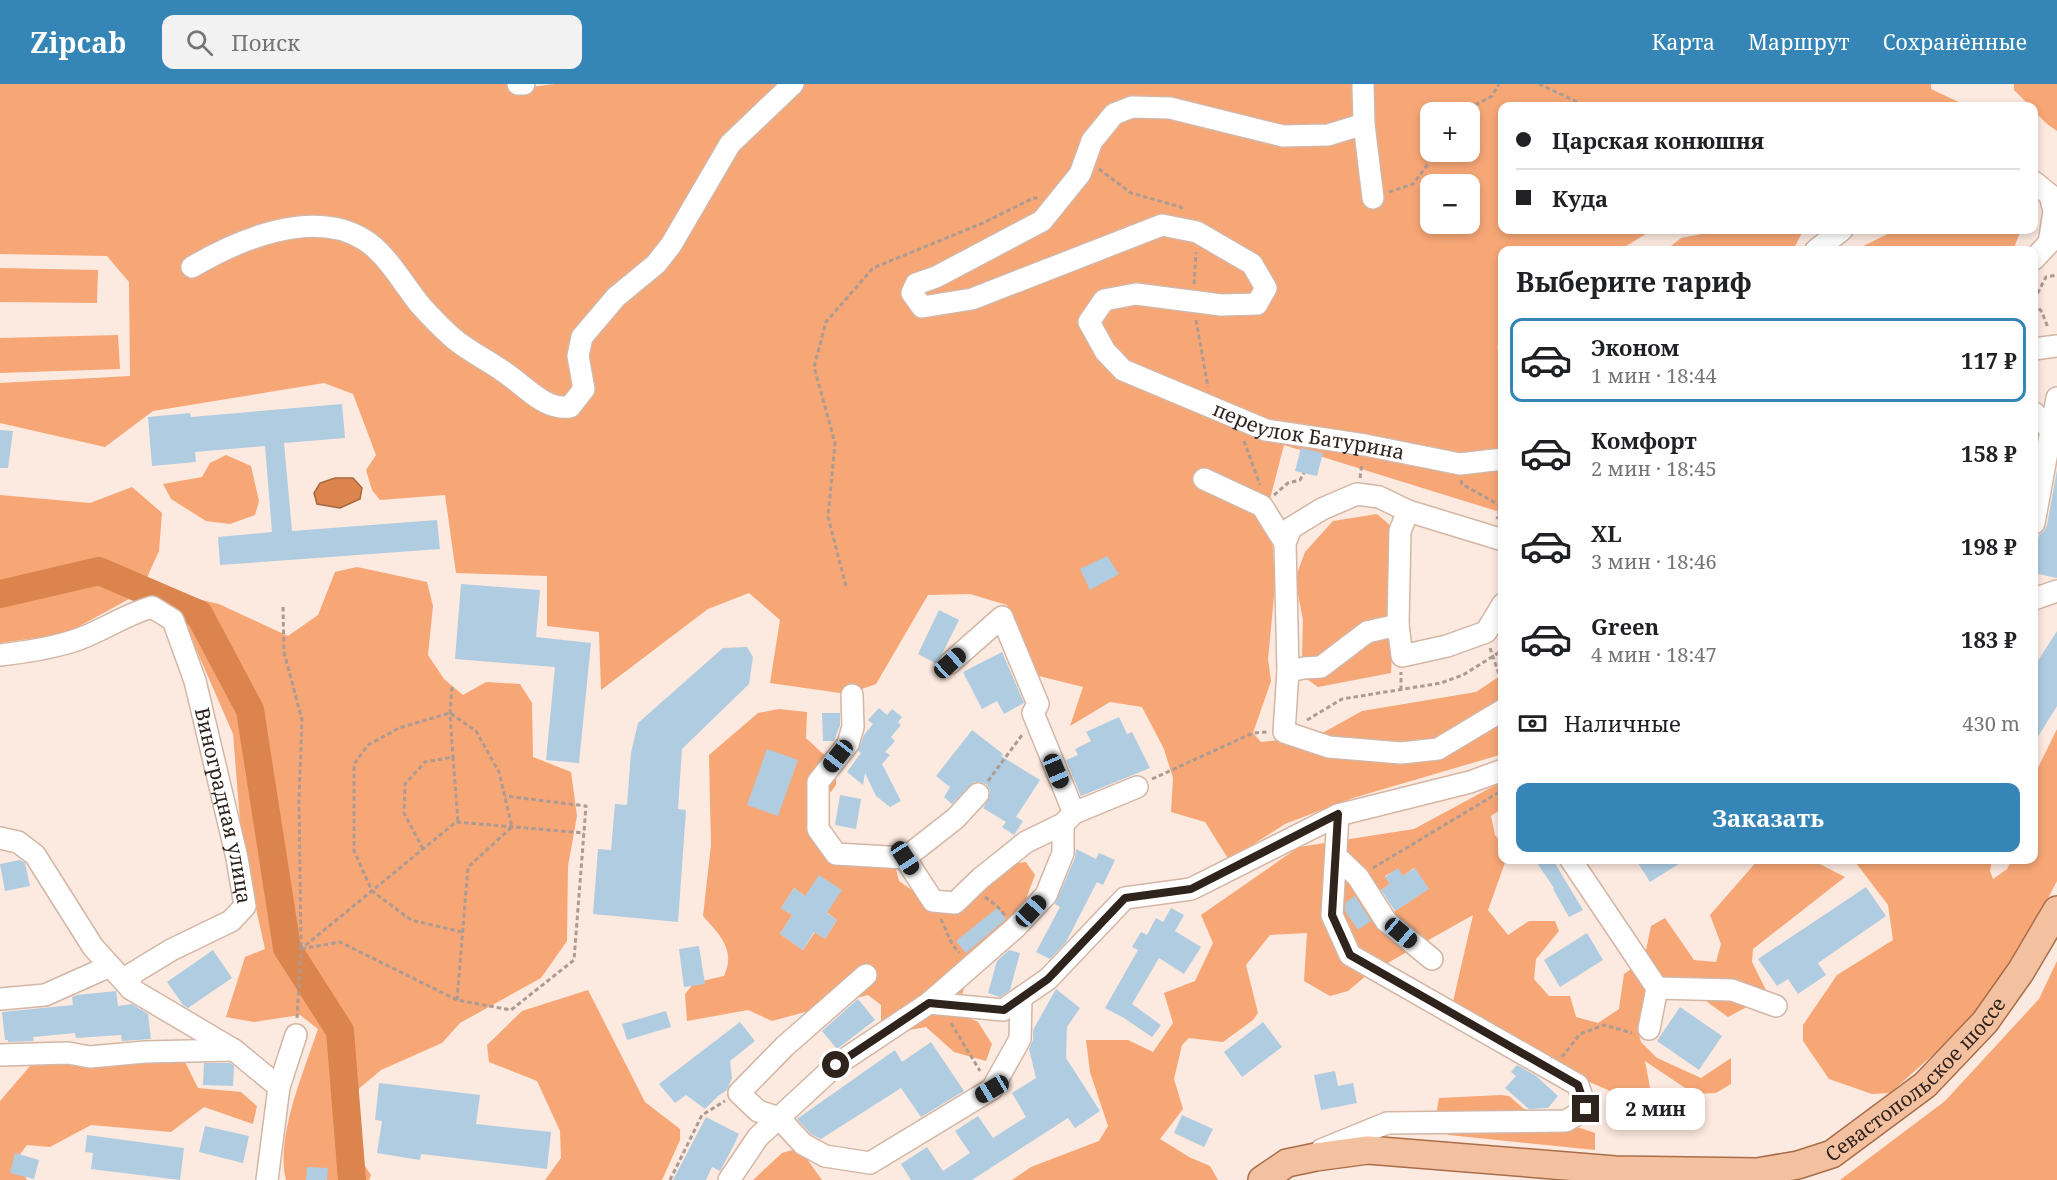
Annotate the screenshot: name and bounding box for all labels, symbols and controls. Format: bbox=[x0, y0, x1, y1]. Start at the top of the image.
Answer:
search box bbox=[162, 15, 582, 69]
text: Zipcab bbox=[30, 23, 126, 61]
icon: search bbox=[183, 26, 216, 59]
text: Поиск bbox=[231, 27, 300, 57]
text: Карта bbox=[1652, 28, 1715, 56]
text: Маршрут bbox=[1748, 28, 1850, 56]
text: Сохранённые bbox=[1883, 28, 2027, 56]
map controls bbox=[1420, 102, 1480, 234]
button: + bbox=[1420, 102, 1480, 162]
text: Царская конюшня bbox=[1552, 125, 1764, 155]
button: − bbox=[1420, 174, 1480, 234]
text: Куда bbox=[1552, 183, 1608, 213]
text: Выберите тариф bbox=[1516, 263, 1752, 300]
text: Эконом bbox=[1591, 332, 1679, 362]
icon: car bbox=[1519, 333, 1573, 387]
text: 117 ₽ bbox=[1961, 345, 2017, 375]
text: 1 мин · 18:44 bbox=[1591, 362, 1717, 389]
street label: переулок Батурина bbox=[1209, 395, 1407, 466]
text: Комфорт bbox=[1591, 425, 1697, 455]
icon: car bbox=[1519, 426, 1573, 480]
text: 158 ₽ bbox=[1961, 438, 2017, 468]
text: 2 мин · 18:45 bbox=[1591, 455, 1717, 482]
text: XL bbox=[1591, 518, 1622, 548]
icon: car bbox=[1519, 519, 1573, 573]
text: 198 ₽ bbox=[1961, 531, 2017, 561]
text: 3 мин · 18:46 bbox=[1591, 548, 1717, 575]
text: Green bbox=[1591, 611, 1659, 641]
icon: car bbox=[1519, 612, 1573, 666]
text: 183 ₽ bbox=[1961, 624, 2017, 654]
text: 4 мин · 18:47 bbox=[1591, 641, 1717, 668]
car bbox=[931, 644, 969, 682]
street label: Виноградная улица bbox=[189, 705, 258, 906]
icon: cash bbox=[1516, 707, 1549, 740]
text: Наличные bbox=[1564, 708, 1681, 738]
text: 430 m bbox=[1962, 710, 2020, 737]
car bbox=[820, 736, 856, 776]
car bbox=[1041, 751, 1071, 791]
button: Заказать bbox=[1516, 783, 2020, 852]
car bbox=[888, 838, 922, 878]
car bbox=[1012, 892, 1050, 930]
car bbox=[1381, 915, 1421, 951]
street label: Севастопольское шоссе bbox=[1820, 992, 2011, 1167]
route start bbox=[822, 1051, 849, 1078]
car bbox=[972, 1072, 1012, 1106]
callout: 2 мин bbox=[1607, 1088, 1706, 1130]
route end bbox=[1572, 1095, 1599, 1122]
text: 2 мин bbox=[1625, 1095, 1686, 1122]

